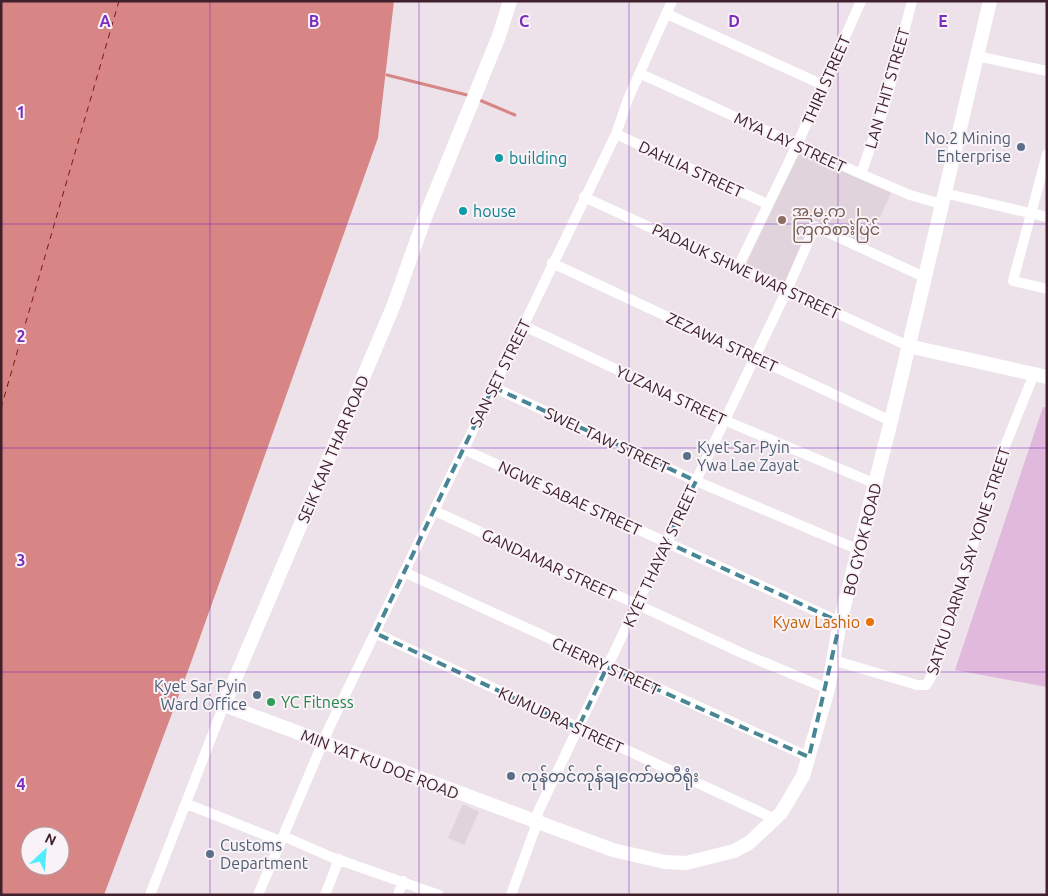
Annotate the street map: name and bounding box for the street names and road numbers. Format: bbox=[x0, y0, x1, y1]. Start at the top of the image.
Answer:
street label: LAN THIT STREET bbox=[861, 25, 913, 150]
street label: THIRI STREET bbox=[798, 32, 854, 127]
street label: MYA LAY STREET bbox=[731, 108, 849, 176]
street label: DAHLIA STREET bbox=[636, 137, 746, 201]
street label: PADAUK SHWE WAR STREET bbox=[649, 220, 843, 322]
street label: ZEZAWA STREET bbox=[664, 308, 780, 376]
street label: SAN SET STREET bbox=[466, 316, 534, 430]
street label: YUZANA STREET bbox=[613, 362, 729, 428]
street label: SEIK KAN THAR ROAD bbox=[294, 372, 372, 526]
street label: SWEL TAW STREET bbox=[542, 403, 672, 477]
street label: SATKU DARNA SAY YONE STREET bbox=[923, 445, 1013, 677]
street label: NGWE SABAE STREET bbox=[496, 457, 644, 539]
street label: BO GYOK ROAD bbox=[839, 481, 885, 597]
street label: KYET THAYAY STREET bbox=[619, 482, 701, 630]
street label: GANDAMAR STREET bbox=[479, 525, 619, 603]
street label: CHERRY STREET bbox=[549, 633, 663, 699]
street label: KUMUDRA STREET bbox=[496, 683, 626, 757]
street label: MIN YAT KU DOE ROAD bbox=[298, 726, 462, 802]

